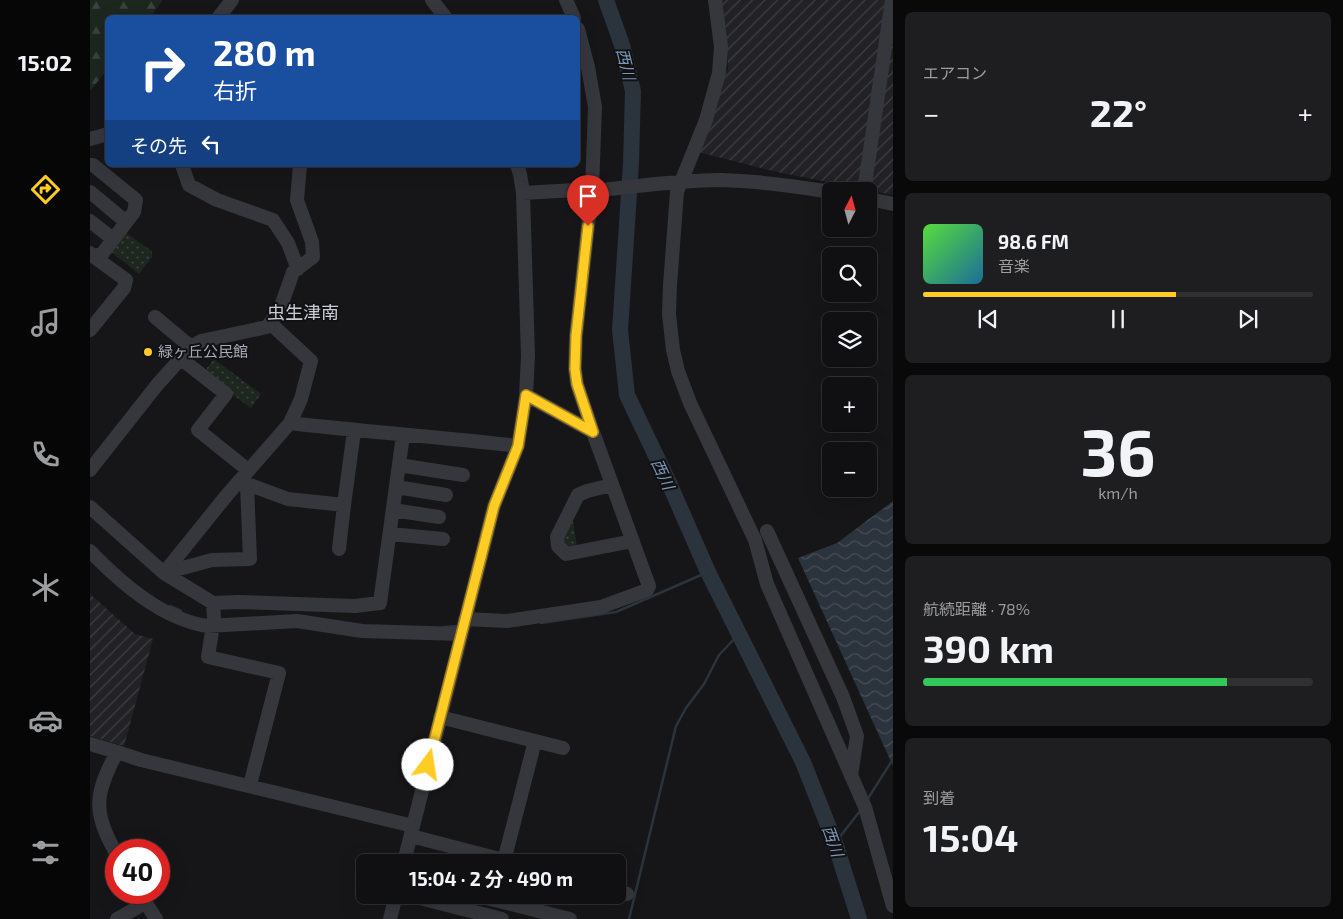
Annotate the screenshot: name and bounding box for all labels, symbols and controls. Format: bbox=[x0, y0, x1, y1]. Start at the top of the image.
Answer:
text: 280 m bbox=[213, 31, 316, 73]
icon: right bbox=[130, 35, 195, 100]
water label: 西川 bbox=[613, 46, 640, 84]
text: 15:02 bbox=[18, 49, 72, 75]
text: エアコン bbox=[923, 63, 987, 82]
text: 右折 bbox=[213, 77, 257, 103]
text: 22° bbox=[1090, 89, 1147, 135]
text: − bbox=[923, 96, 939, 130]
text: + bbox=[1298, 96, 1313, 130]
icon: left bbox=[197, 130, 225, 158]
text: その先 bbox=[130, 134, 187, 157]
icon: directions bbox=[28, 172, 63, 207]
pin bbox=[567, 175, 609, 226]
icon: arrive bbox=[574, 182, 602, 210]
north arrow bbox=[822, 182, 878, 238]
map controls bbox=[822, 182, 877, 497]
text: 98.6 FM bbox=[998, 230, 1069, 253]
button: search bbox=[822, 247, 877, 302]
text: 音楽 bbox=[998, 256, 1030, 275]
district label: 虫生津南 bbox=[267, 301, 339, 323]
icon: music bbox=[28, 305, 63, 340]
icon: previous bbox=[974, 305, 1002, 333]
icon: pause bbox=[1104, 305, 1132, 333]
icon: next bbox=[1234, 305, 1262, 333]
button: layers bbox=[822, 312, 877, 367]
place label: 緑ヶ丘公民館 bbox=[158, 342, 248, 360]
marker: 緑ヶ丘公民館 bbox=[142, 346, 154, 358]
button: + bbox=[822, 377, 877, 432]
text: 36 bbox=[1080, 411, 1156, 489]
icon: phone bbox=[28, 437, 63, 472]
button: − bbox=[822, 442, 877, 497]
water label: 西川 bbox=[648, 455, 680, 494]
text: km/h bbox=[1098, 483, 1138, 502]
icon: climate bbox=[28, 570, 63, 605]
text: 航続距離 · 78% bbox=[923, 599, 1030, 618]
text: 390 km bbox=[923, 625, 1054, 671]
icon: car bbox=[28, 703, 63, 738]
position arrow bbox=[401, 738, 453, 790]
text: 到着 bbox=[923, 788, 955, 807]
text: 15:04 bbox=[923, 814, 1018, 860]
water label: 西川 bbox=[819, 823, 849, 861]
icon: filters bbox=[28, 835, 63, 870]
speed limit sign: 40 bbox=[105, 839, 170, 904]
text: 15:04 · 2 分 · 490 m bbox=[409, 867, 573, 890]

